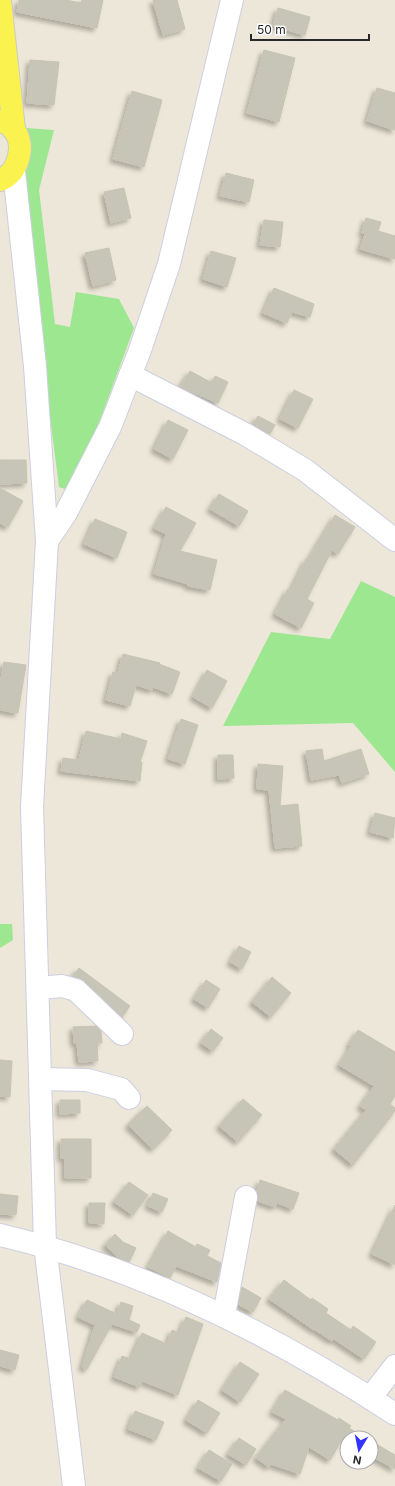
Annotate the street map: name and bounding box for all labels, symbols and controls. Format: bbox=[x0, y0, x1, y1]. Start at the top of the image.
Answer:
scale bar bbox=[251, 16, 369, 42]
text: 50 m bbox=[257, 22, 286, 37]
north arrow bbox=[339, 1430, 379, 1470]
text: N bbox=[352, 1452, 363, 1467]

